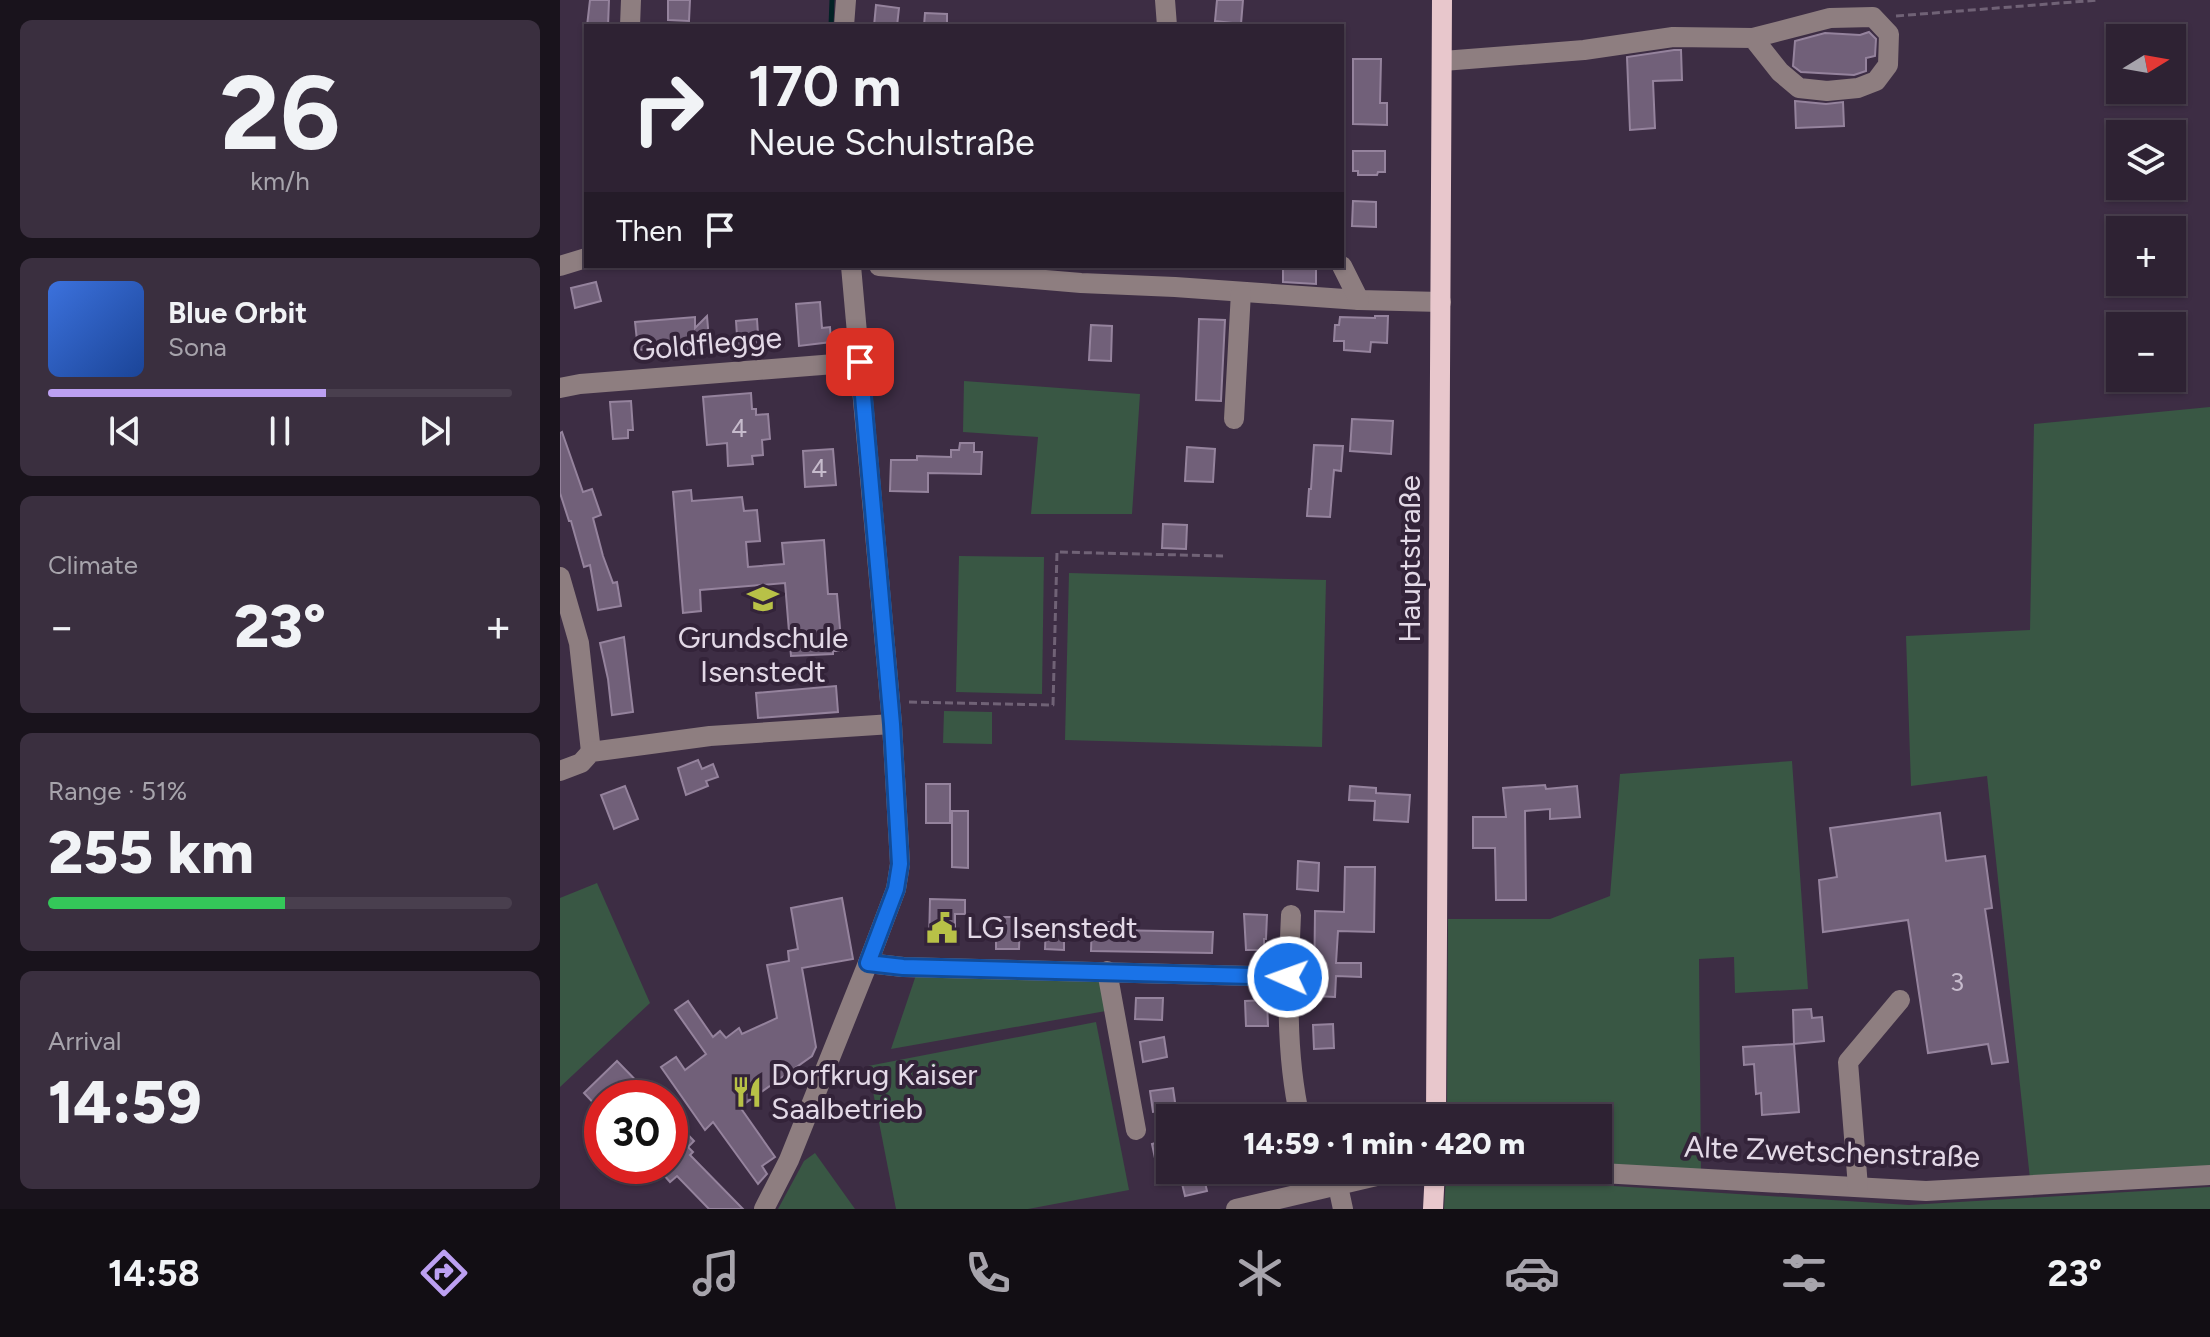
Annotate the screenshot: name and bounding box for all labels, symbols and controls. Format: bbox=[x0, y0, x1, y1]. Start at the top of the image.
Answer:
north arrow bbox=[2106, 24, 2186, 104]
map controls bbox=[2106, 24, 2186, 392]
text: 26 bbox=[220, 50, 340, 175]
text: 170 m bbox=[748, 53, 901, 120]
icon: right bbox=[616, 56, 720, 160]
button: layers bbox=[2106, 120, 2186, 200]
text: Neue Schulstraße bbox=[748, 121, 1035, 164]
text: km/h bbox=[250, 165, 310, 197]
icon: arrive bbox=[698, 208, 742, 252]
text: Then bbox=[616, 212, 682, 249]
button: + bbox=[2106, 216, 2186, 296]
text: Blue Orbit bbox=[168, 294, 307, 331]
button: − bbox=[2106, 312, 2186, 392]
street label: Goldflegge bbox=[631, 319, 783, 368]
pin bbox=[826, 328, 894, 396]
text: Sona bbox=[168, 331, 227, 363]
icon: arrive bbox=[838, 340, 882, 384]
icon: previous bbox=[103, 409, 147, 453]
icon: pause bbox=[258, 409, 302, 453]
icon: next bbox=[413, 409, 457, 453]
house number: 4 bbox=[731, 412, 747, 444]
house number: 4 bbox=[811, 452, 827, 484]
street label: Hauptstraße bbox=[1391, 475, 1428, 643]
text: Climate bbox=[48, 549, 138, 581]
school or university icon: Grundschule Isenstedt bbox=[746, 582, 780, 616]
text: 23° bbox=[234, 590, 326, 662]
text: − bbox=[48, 600, 75, 653]
text: + bbox=[485, 600, 512, 653]
place label: Grundschule Isenstedt bbox=[678, 619, 848, 690]
text: Range · 51% bbox=[48, 775, 187, 807]
text: 255 km bbox=[48, 816, 254, 888]
place label: LG Isenstedt bbox=[966, 909, 1138, 946]
public building icon: LG Isenstedt bbox=[925, 911, 959, 945]
position arrow bbox=[1246, 935, 1330, 1019]
house number: 3 bbox=[1950, 966, 1964, 998]
text: Arrival bbox=[48, 1025, 121, 1057]
place label: Dorfkrug Kaiser Saalbetrieb bbox=[771, 1056, 978, 1127]
text: 14:59 bbox=[48, 1066, 202, 1138]
restaurant icon: Dorfkrug Kaiser Saalbetrieb bbox=[730, 1075, 764, 1109]
speed limit sign: 30 bbox=[584, 1080, 688, 1184]
text: 14:59 · 1 min · 420 m bbox=[1243, 1125, 1525, 1162]
street label: Alte Zwetschenstraße bbox=[1683, 1128, 1981, 1175]
icon: directions bbox=[416, 1245, 472, 1301]
icon: music bbox=[688, 1245, 744, 1301]
icon: phone bbox=[960, 1245, 1016, 1301]
icon: climate bbox=[1232, 1245, 1288, 1301]
icon: car bbox=[1504, 1245, 1560, 1301]
icon: filters bbox=[1776, 1245, 1832, 1301]
text: 14:58 bbox=[108, 1252, 200, 1295]
text: 23° bbox=[2048, 1252, 2102, 1295]

